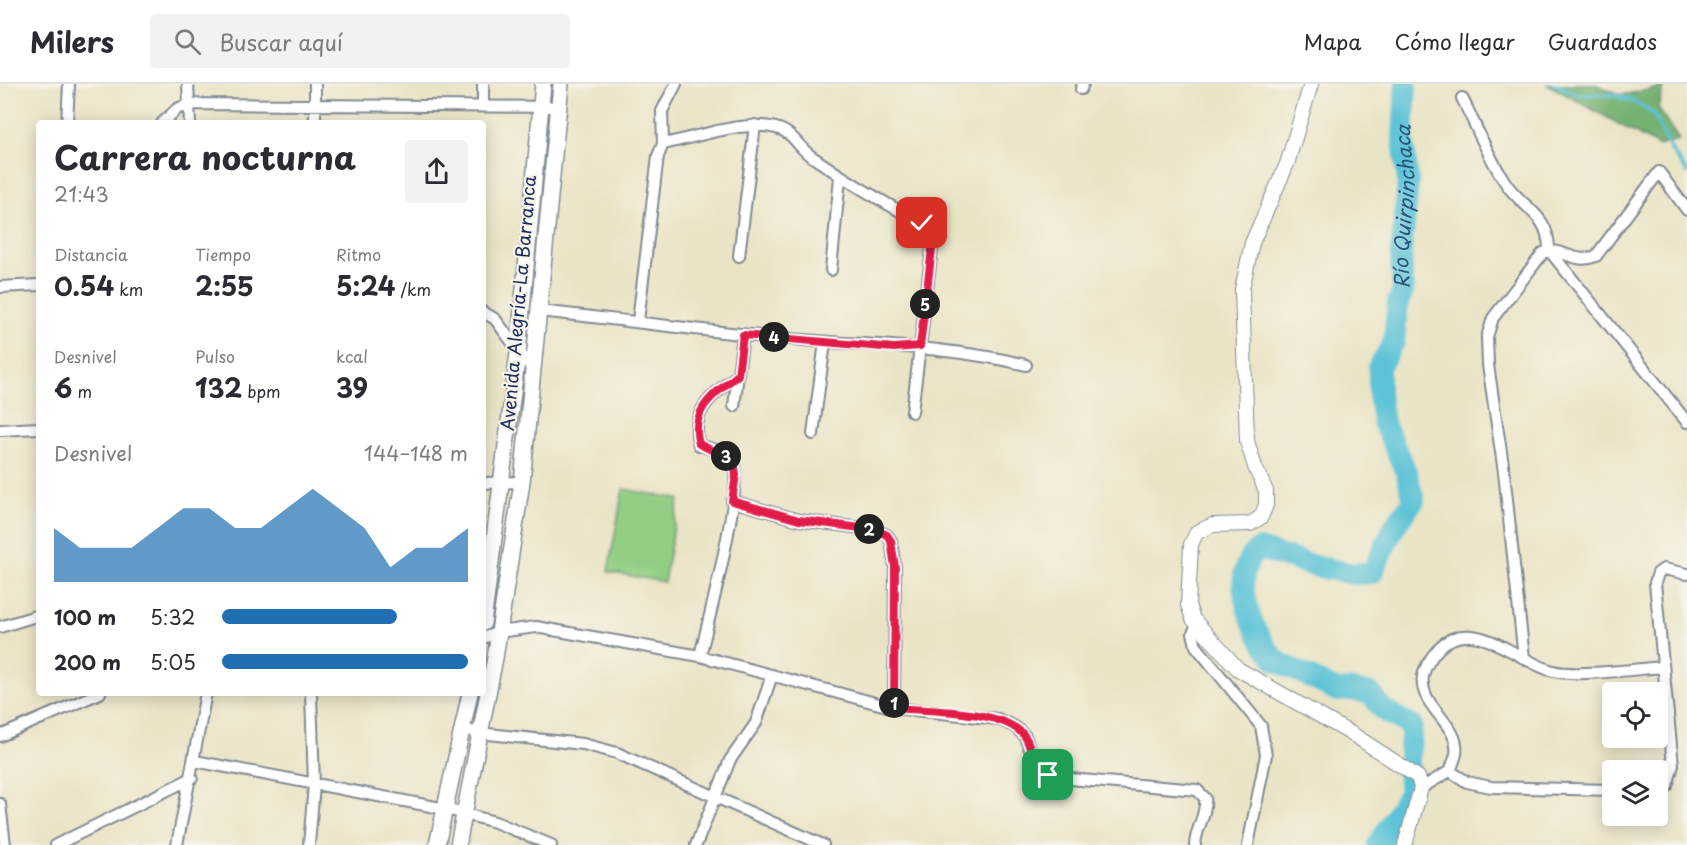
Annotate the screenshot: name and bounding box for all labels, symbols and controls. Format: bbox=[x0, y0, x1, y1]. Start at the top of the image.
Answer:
search box bbox=[150, 14, 570, 68]
text: Milers bbox=[30, 20, 114, 63]
icon: search bbox=[171, 25, 204, 58]
text: Buscar aquí bbox=[219, 25, 343, 58]
text: Mapa bbox=[1304, 25, 1362, 57]
text: Cómo llegar bbox=[1395, 25, 1515, 57]
text: Guardados bbox=[1548, 25, 1657, 57]
water label: Río Quirpinchaca bbox=[1385, 123, 1422, 289]
text: Carrera nocturna bbox=[54, 131, 356, 181]
button: share bbox=[405, 140, 468, 203]
street label: Avenida Alegría-La Barranca bbox=[493, 173, 542, 432]
text: 21:43 bbox=[54, 179, 109, 209]
pin bbox=[896, 197, 947, 248]
icon: check bbox=[905, 206, 938, 239]
text: Distancia bbox=[54, 242, 128, 266]
text: Tiempo bbox=[195, 242, 251, 266]
text: Ritmo bbox=[336, 242, 381, 266]
text: 0.54 bbox=[54, 266, 114, 305]
text: 2:55 bbox=[195, 266, 254, 305]
text: 5:24 bbox=[336, 266, 395, 305]
text: km bbox=[114, 277, 143, 301]
text: /km bbox=[395, 277, 431, 301]
pin: 5 bbox=[910, 289, 940, 319]
text: 5 bbox=[920, 292, 930, 316]
pin: 4 bbox=[759, 322, 789, 352]
text: 4 bbox=[769, 325, 779, 349]
text: Desnivel bbox=[54, 344, 116, 368]
text: Pulso bbox=[195, 344, 235, 368]
text: kcal bbox=[336, 344, 368, 368]
text: 6 bbox=[54, 368, 72, 407]
text: 132 bbox=[195, 368, 242, 407]
text: 39 bbox=[336, 368, 368, 407]
text: m bbox=[72, 379, 92, 403]
text: bpm bbox=[242, 379, 281, 403]
text: Desnivel bbox=[54, 438, 132, 468]
text: 144–148 m bbox=[364, 438, 468, 468]
pin: 3 bbox=[711, 441, 741, 471]
text: 3 bbox=[721, 444, 731, 468]
pin: 2 bbox=[854, 514, 884, 544]
text: 2 bbox=[863, 517, 875, 541]
text: 100 m bbox=[54, 602, 116, 632]
text: 5:32 bbox=[150, 602, 195, 632]
text: 200 m bbox=[54, 647, 121, 677]
text: 5:05 bbox=[150, 647, 196, 677]
map controls bbox=[1602, 682, 1668, 826]
button: locate bbox=[1602, 682, 1668, 748]
pin: 1 bbox=[879, 688, 909, 718]
text: 1 bbox=[890, 691, 898, 715]
pin bbox=[1022, 749, 1073, 800]
icon: arrive bbox=[1031, 758, 1064, 791]
button: layers bbox=[1602, 760, 1668, 826]

